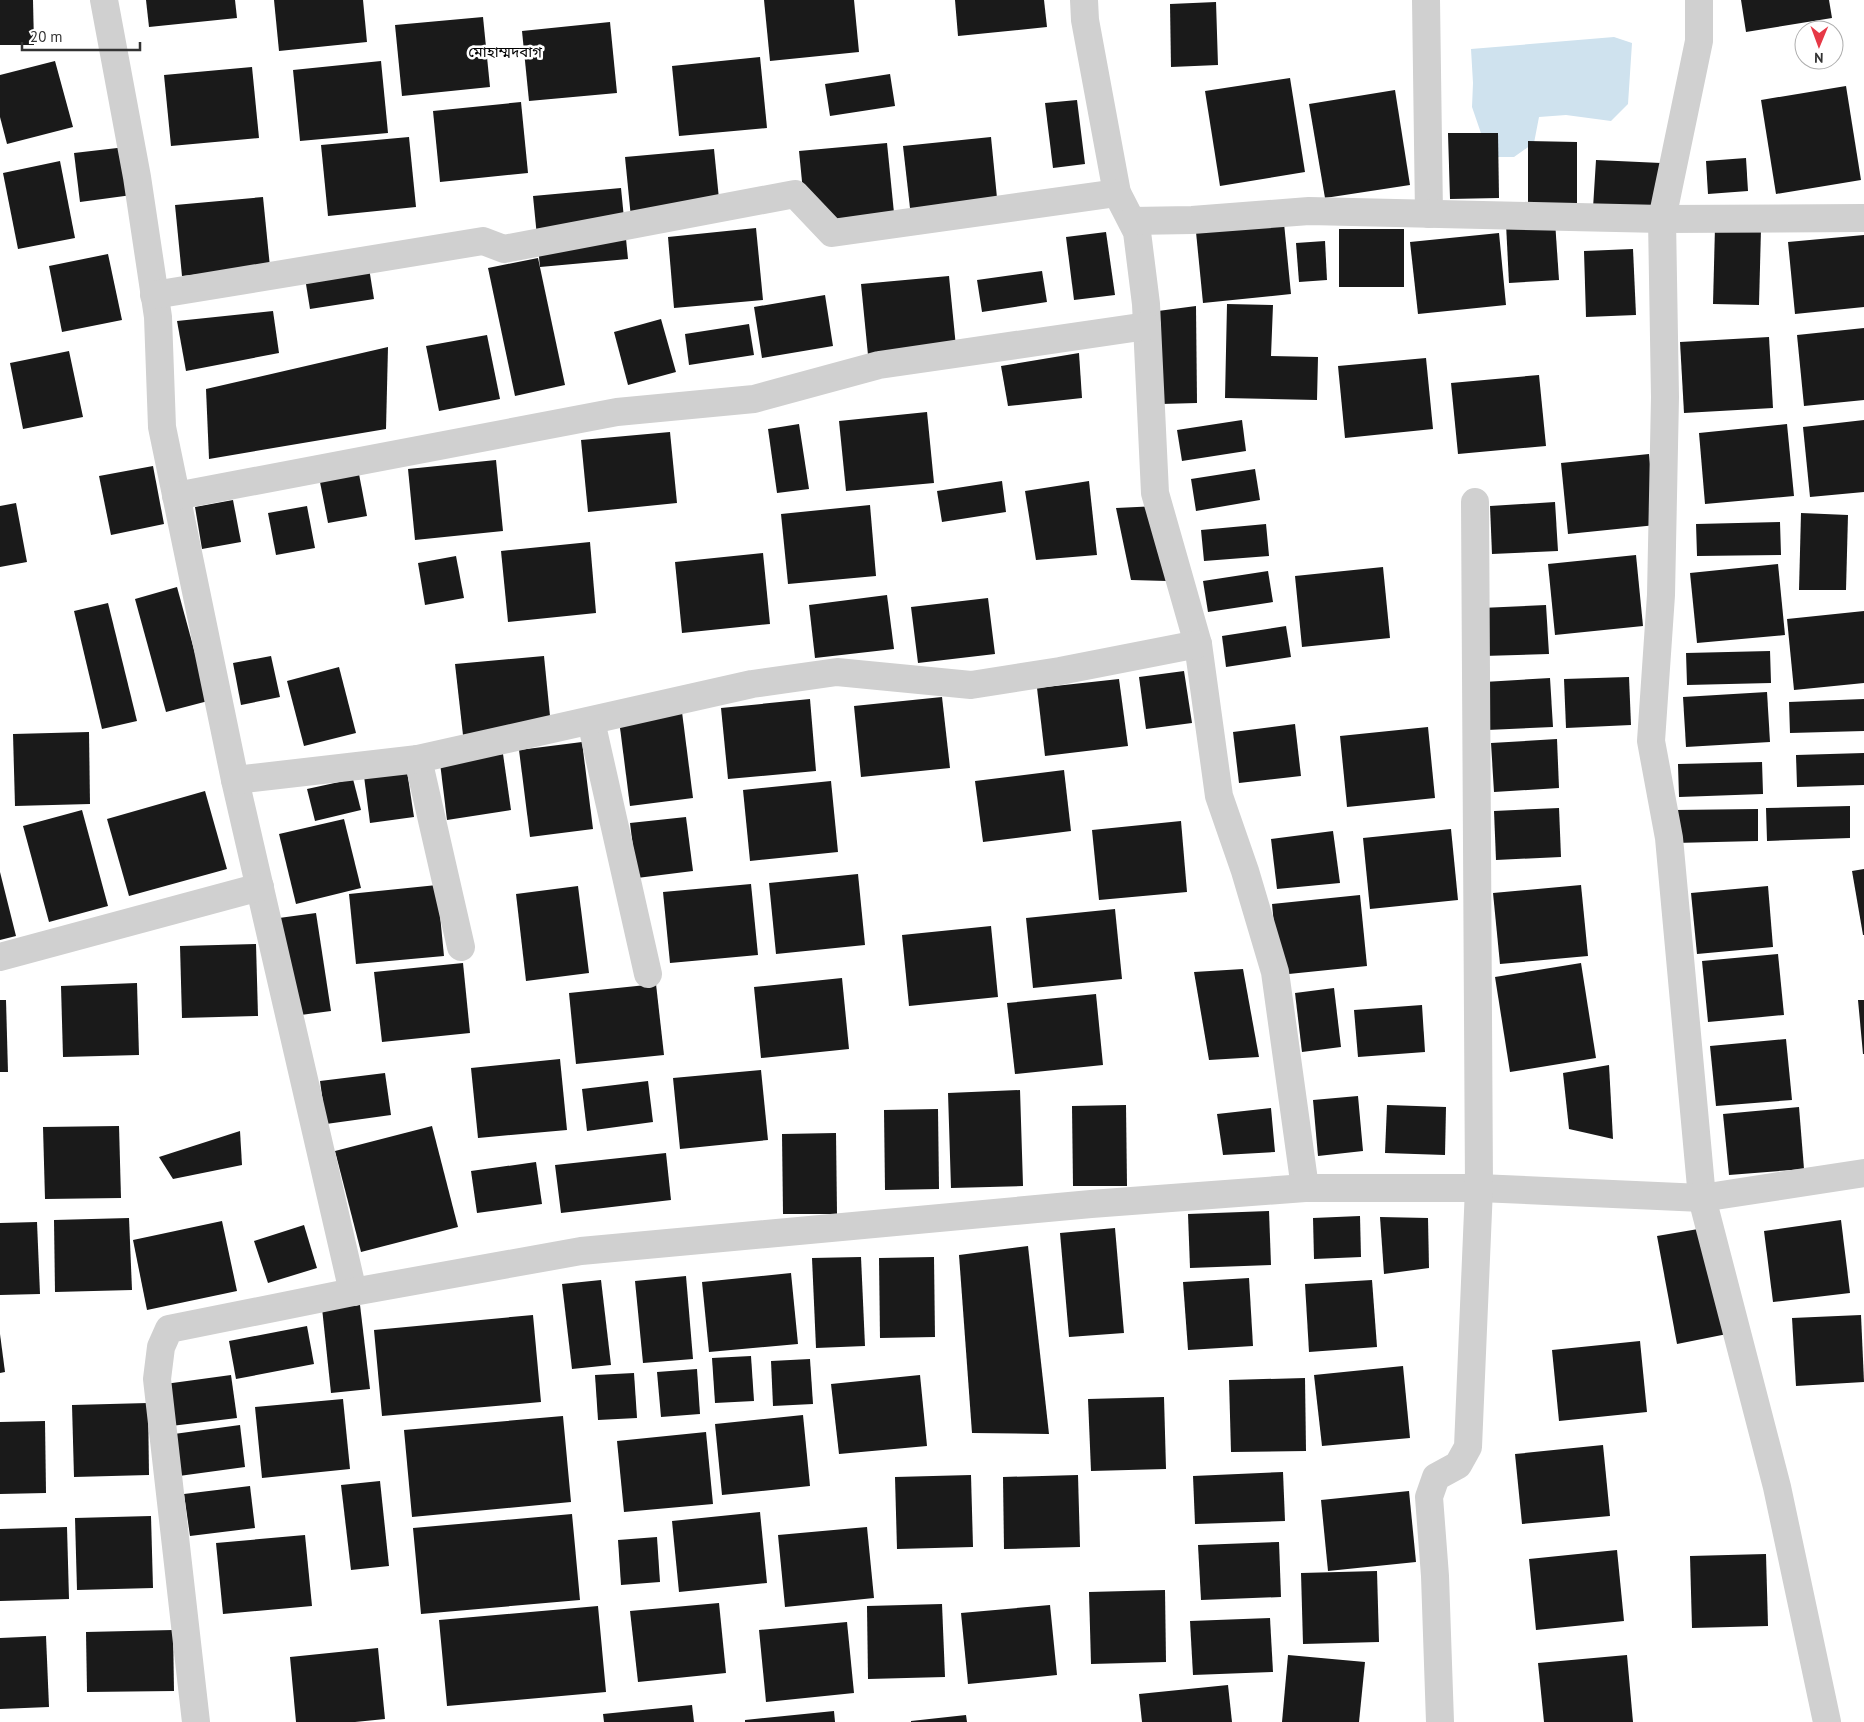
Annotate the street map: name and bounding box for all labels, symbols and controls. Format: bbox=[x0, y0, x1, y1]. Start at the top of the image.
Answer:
scale bar bbox=[22, 20, 140, 52]
north arrow bbox=[1794, 20, 1844, 70]
text: 20 m bbox=[30, 27, 63, 46]
district label: মোহাম্মদবাগ bbox=[468, 42, 542, 61]
text: N bbox=[1814, 49, 1824, 67]

